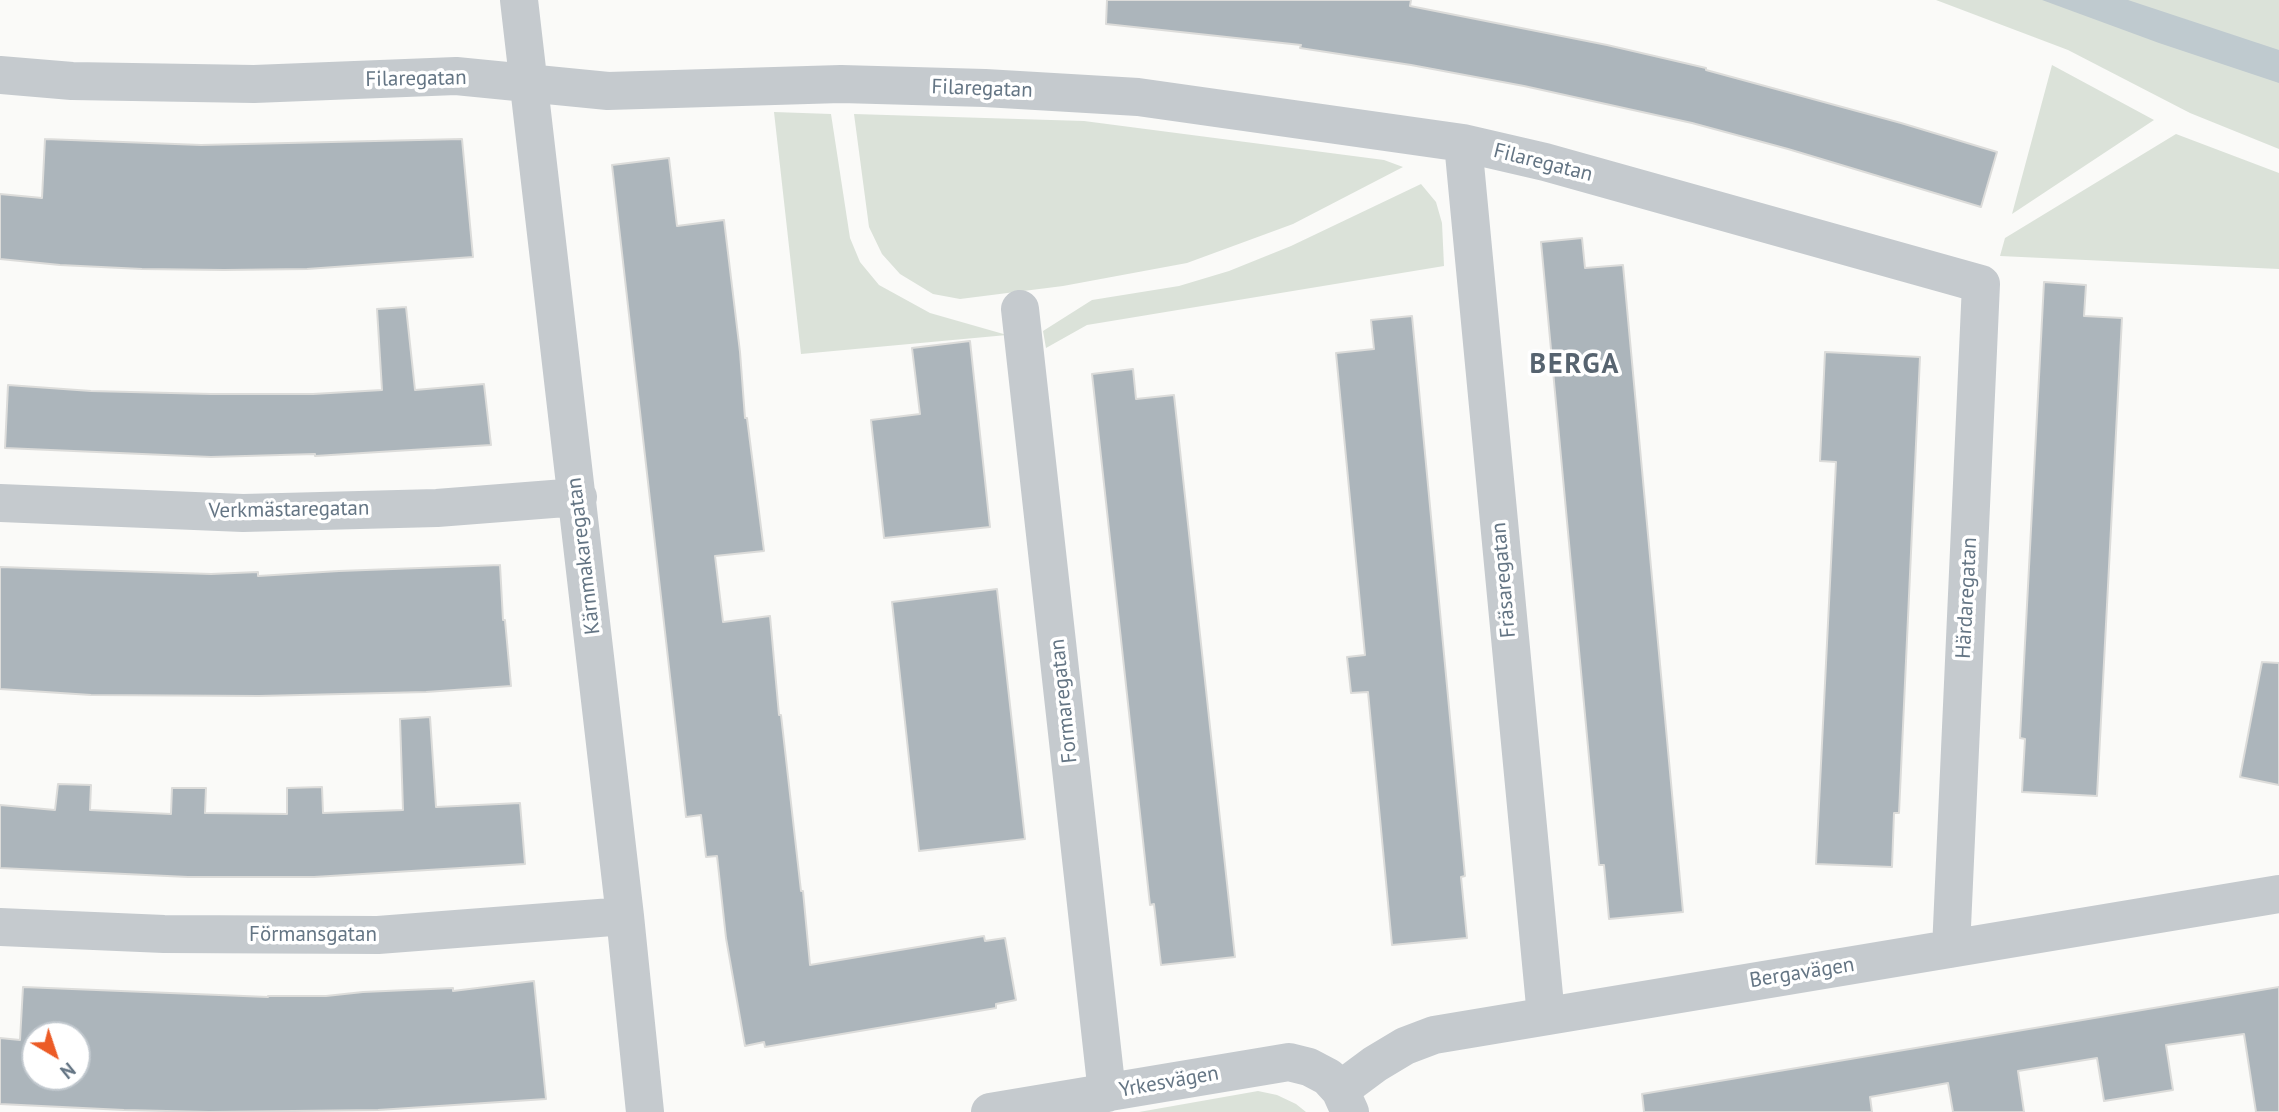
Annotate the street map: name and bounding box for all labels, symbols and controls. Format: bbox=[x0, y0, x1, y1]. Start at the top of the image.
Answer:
street label: Filaregatan bbox=[365, 66, 467, 92]
street label: Filaregatan bbox=[931, 75, 1033, 103]
street label: Filaregatan bbox=[1491, 139, 1595, 187]
district label: BERGA bbox=[1530, 348, 1620, 382]
street label: Kärnmakaregatan bbox=[562, 476, 606, 636]
street label: Verkmästaregatan bbox=[208, 496, 370, 524]
street label: Fräsaregatan bbox=[1486, 521, 1522, 639]
street label: Härdaregatan bbox=[1951, 537, 1983, 659]
street label: Formaregatan bbox=[1045, 638, 1083, 764]
street label: Förmansgatan bbox=[249, 922, 377, 948]
street label: Bergavägen bbox=[1748, 952, 1856, 994]
north arrow bbox=[21, 1021, 91, 1091]
text: N bbox=[56, 1058, 80, 1084]
street label: Yrkesvägen bbox=[1117, 1061, 1221, 1103]

